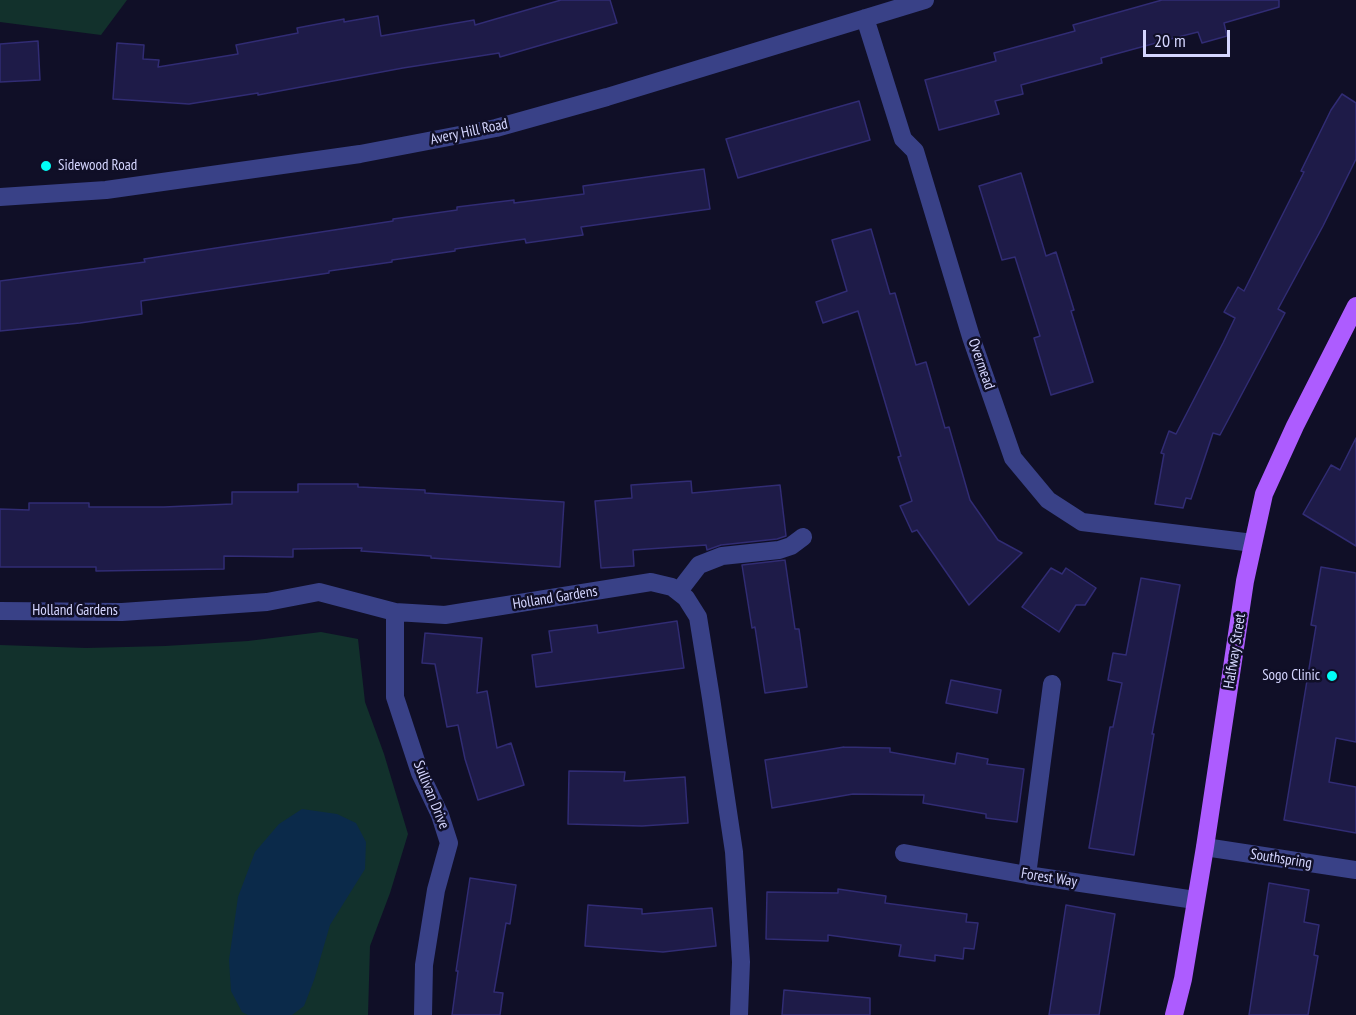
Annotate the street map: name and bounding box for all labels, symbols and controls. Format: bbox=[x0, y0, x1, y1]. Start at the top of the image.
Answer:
scale bar bbox=[1146, 18, 1233, 56]
text: 20 m bbox=[1154, 29, 1186, 52]
street label: Avery Hill Road bbox=[429, 115, 509, 149]
place label: Sidewood Road bbox=[58, 157, 137, 175]
marker: Sidewood Road bbox=[39, 159, 53, 173]
street label: Overmead bbox=[964, 336, 998, 392]
street label: Holland Gardens bbox=[511, 582, 599, 614]
street label: Holland Gardens bbox=[32, 602, 118, 620]
street label: Halfway Street bbox=[1220, 612, 1250, 690]
place label: Sogo Clinic bbox=[1262, 667, 1320, 685]
marker: Sogo Clinic bbox=[1325, 669, 1339, 683]
street label: Sullivan Drive bbox=[409, 758, 453, 832]
street label: Southspring bbox=[1249, 845, 1313, 873]
street label: Forest Way bbox=[1020, 865, 1078, 891]

